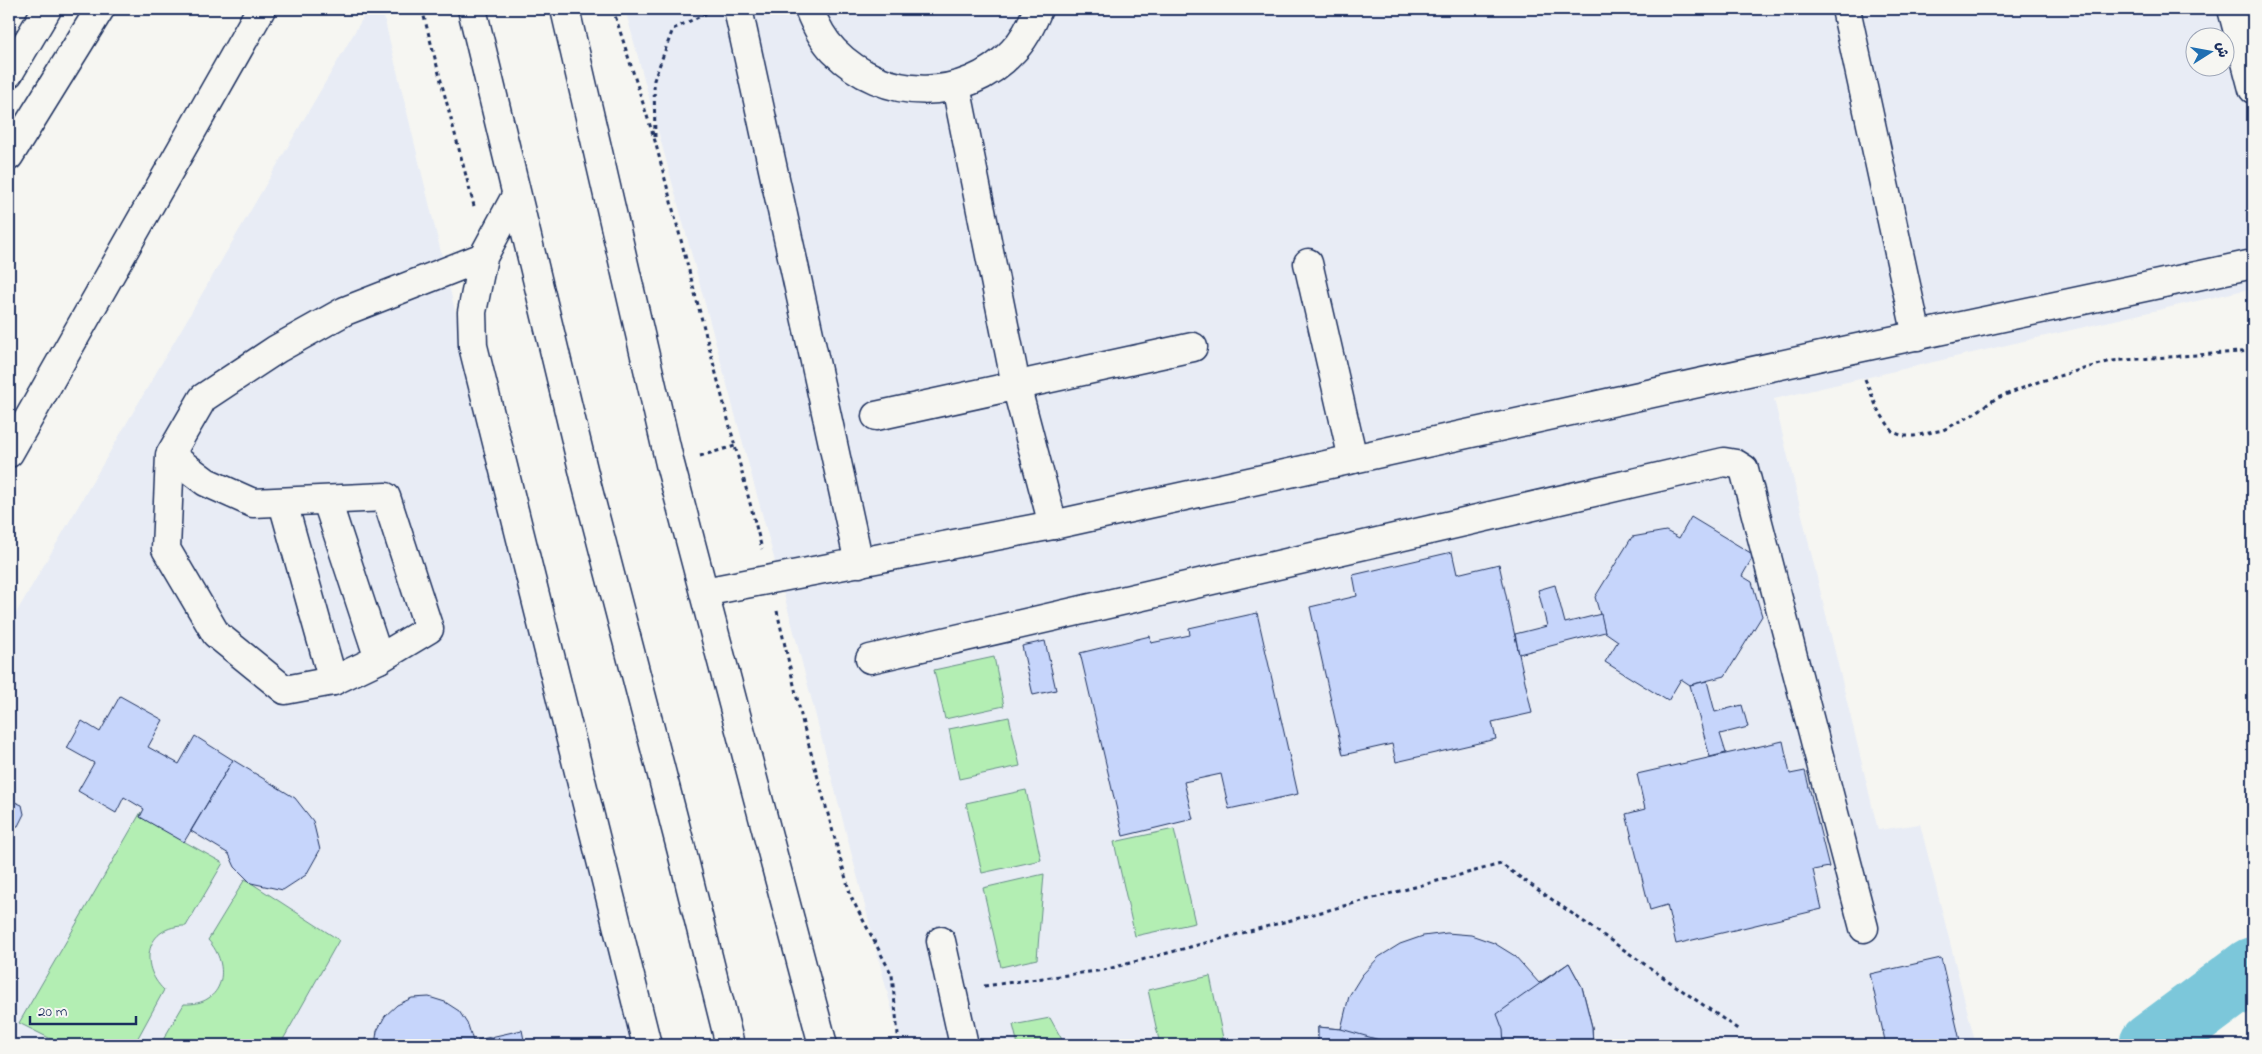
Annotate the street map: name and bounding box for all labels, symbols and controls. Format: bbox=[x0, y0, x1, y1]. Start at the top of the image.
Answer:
north arrow bbox=[2184, 28, 2234, 78]
text: ش bbox=[2210, 40, 2233, 59]
scale bar bbox=[30, 994, 136, 1026]
text: 20 m bbox=[38, 1001, 68, 1023]

